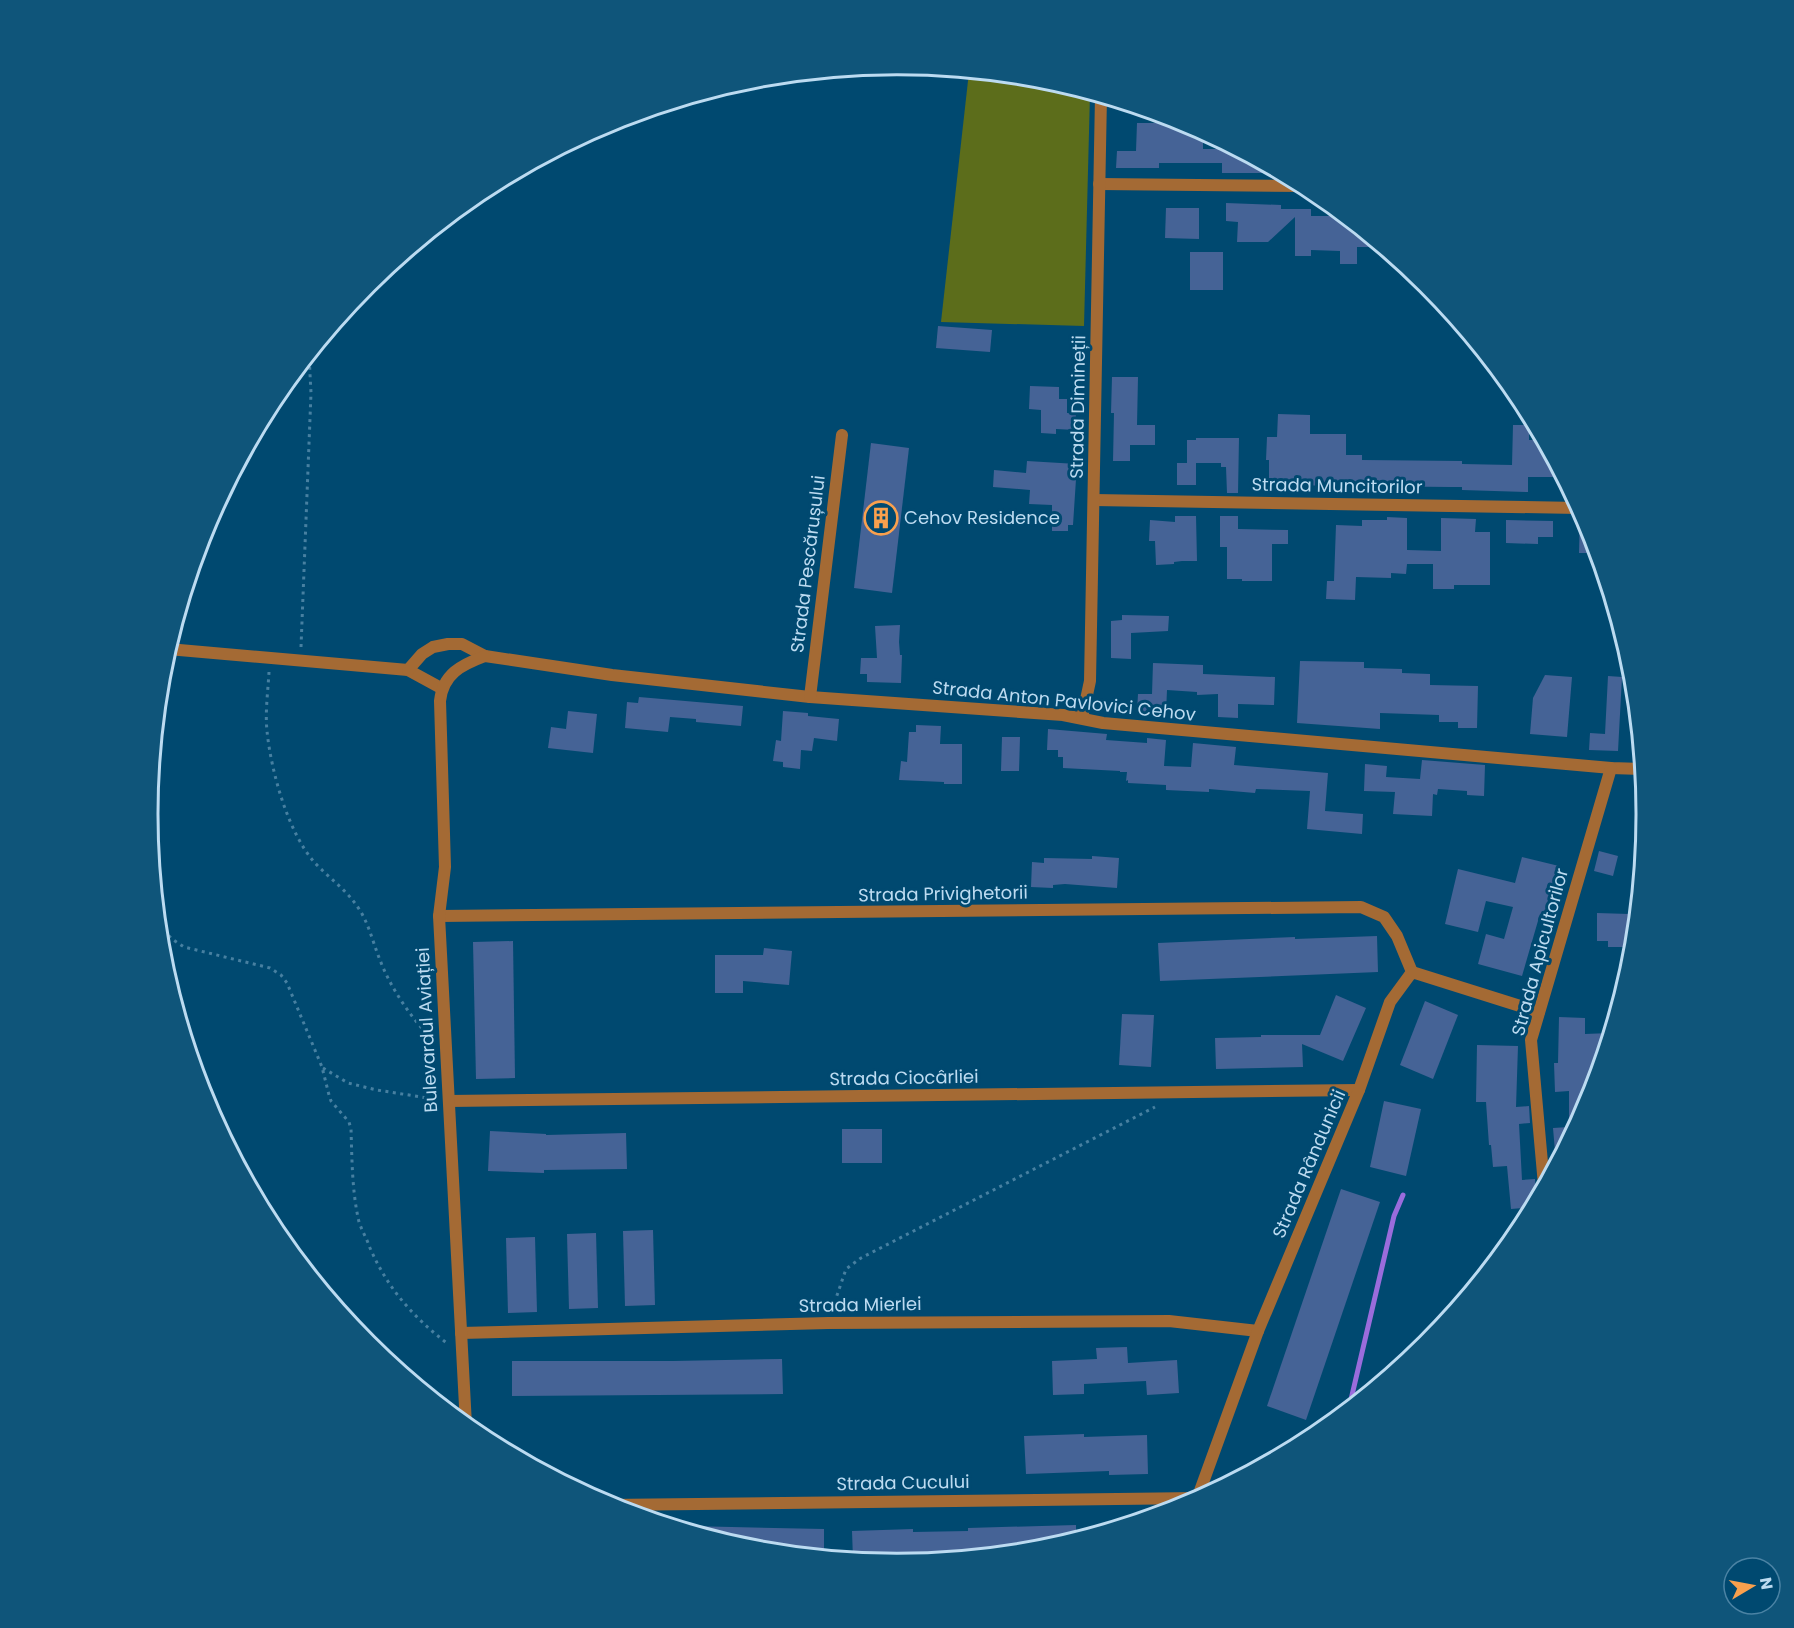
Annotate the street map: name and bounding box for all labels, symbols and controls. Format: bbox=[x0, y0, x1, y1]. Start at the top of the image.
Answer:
street label: Strada Dimineții bbox=[1064, 335, 1091, 479]
street label: Strada Muncitorilor bbox=[1251, 472, 1423, 499]
street label: Strada Pescărușului bbox=[784, 474, 831, 654]
building icon: Cehov Residence bbox=[863, 500, 899, 536]
place label: Cehov Residence bbox=[904, 505, 1060, 530]
street label: Strada Anton Pavlovici Cehov bbox=[931, 674, 1197, 727]
street label: Strada Apicultorilor bbox=[1505, 865, 1574, 1038]
street label: Strada Privighetorii bbox=[858, 880, 1028, 907]
street label: Bulevardul Aviației bbox=[410, 947, 443, 1113]
street label: Strada Ciocârliei bbox=[829, 1064, 979, 1091]
street label: Strada Rândunicii bbox=[1266, 1086, 1351, 1242]
street label: Strada Mierlei bbox=[798, 1291, 922, 1318]
street label: Strada Cucului bbox=[836, 1469, 970, 1496]
north arrow bbox=[1722, 1556, 1782, 1616]
text: N bbox=[1754, 1576, 1779, 1591]

